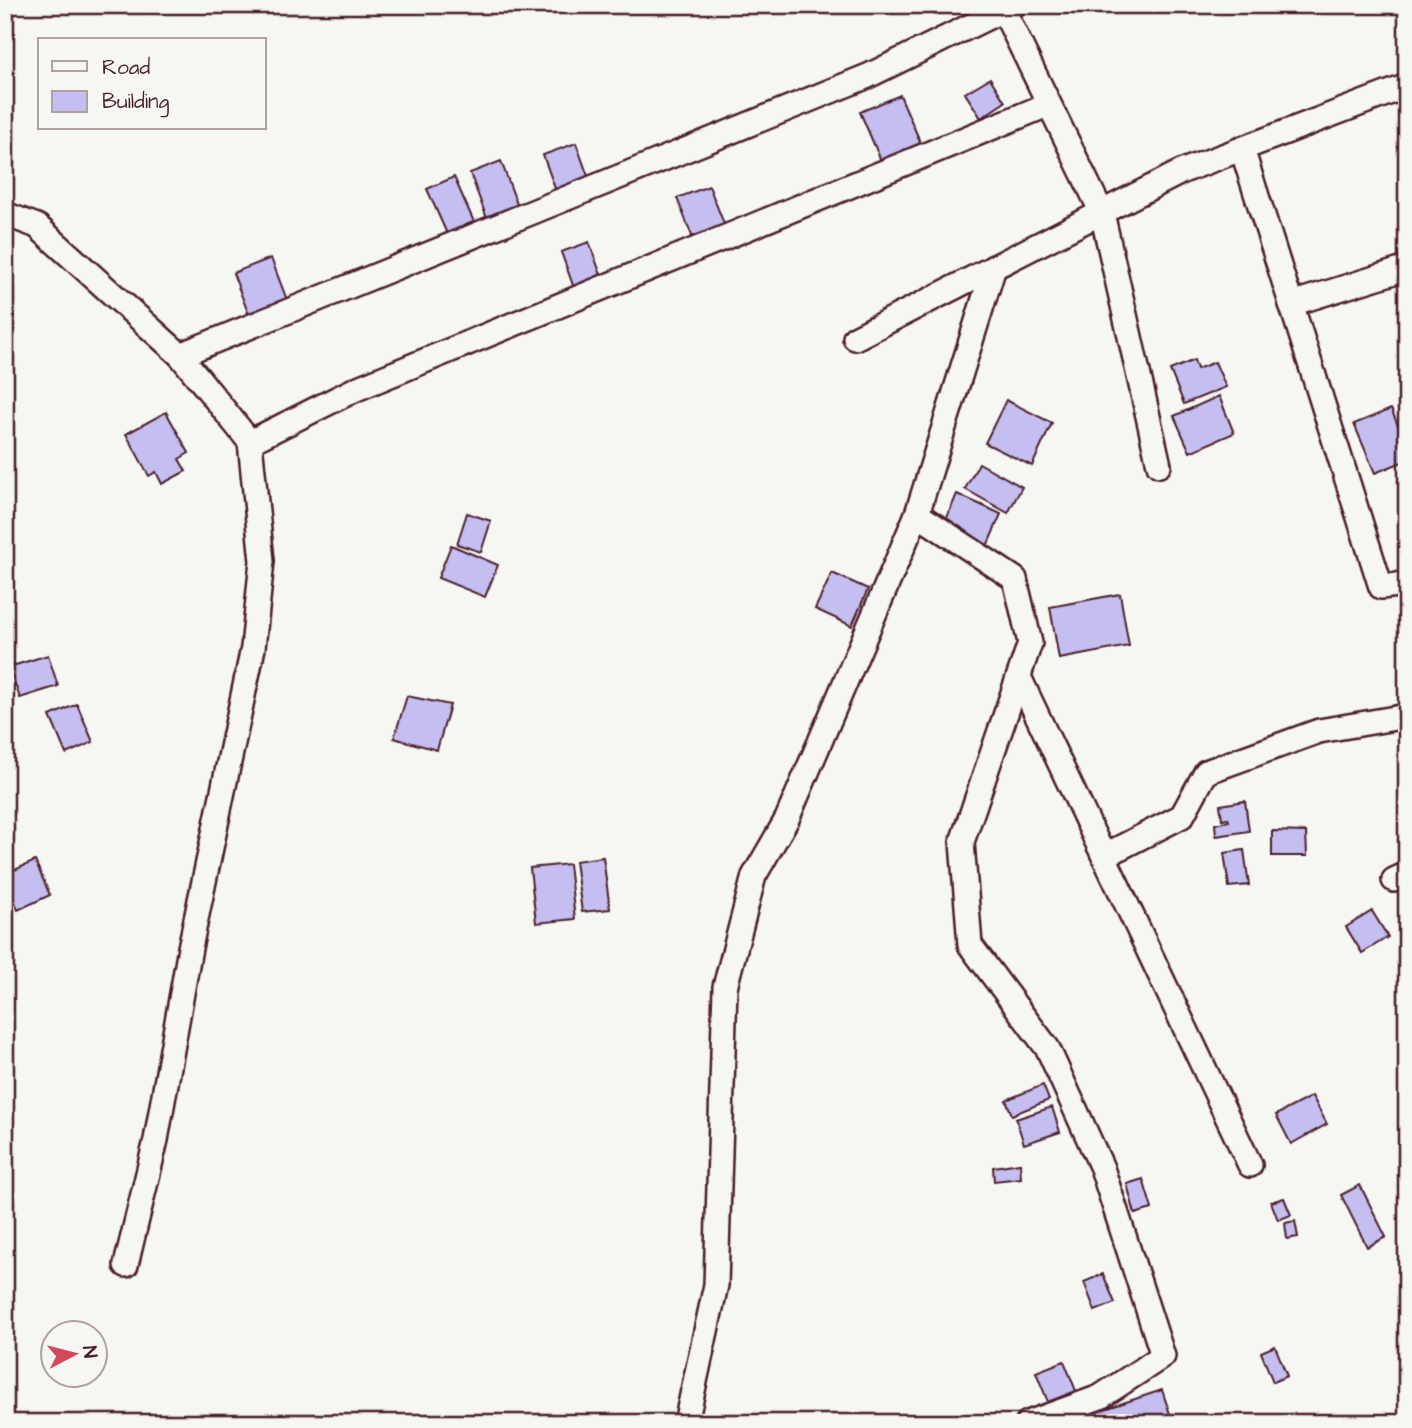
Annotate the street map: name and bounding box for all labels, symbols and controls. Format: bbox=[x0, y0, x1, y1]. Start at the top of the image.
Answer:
legend bbox=[38, 38, 266, 130]
text: Road bbox=[102, 53, 150, 82]
text: Building bbox=[102, 87, 170, 118]
north arrow bbox=[38, 1320, 108, 1390]
text: N bbox=[75, 1345, 104, 1360]

